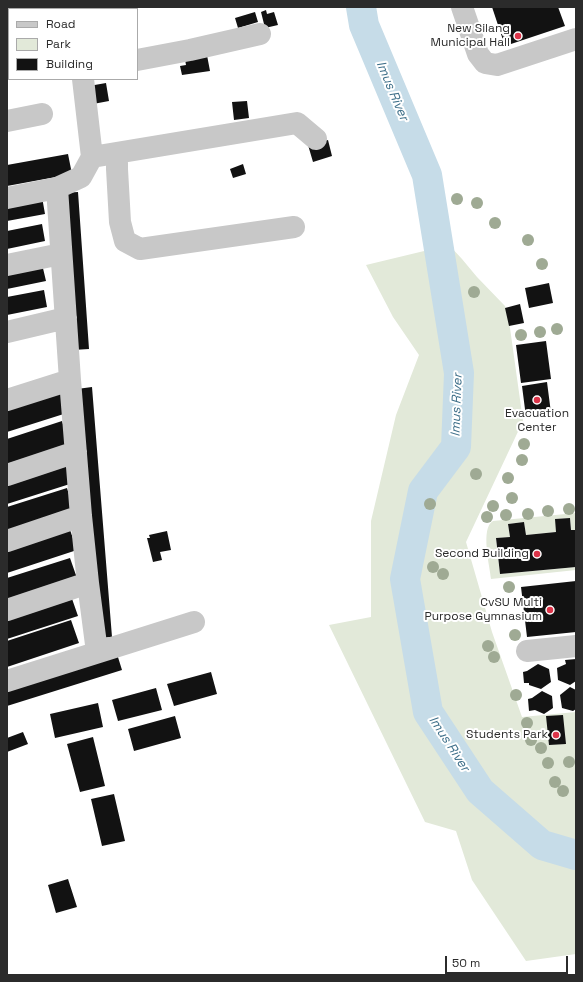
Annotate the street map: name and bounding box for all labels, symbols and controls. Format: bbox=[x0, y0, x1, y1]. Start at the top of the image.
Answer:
legend bbox=[8, 8, 138, 80]
text: Road bbox=[46, 16, 75, 32]
place label: New Silang Municipal Hall bbox=[431, 22, 510, 50]
marker: New Silang Municipal Hall bbox=[513, 31, 523, 41]
text: Park bbox=[46, 36, 71, 52]
text: Building bbox=[46, 56, 93, 72]
water label: Imus River bbox=[372, 59, 412, 123]
water label: Imus River bbox=[448, 373, 466, 437]
marker: Evacuation Center bbox=[532, 395, 542, 405]
place label: Evacuation Center bbox=[505, 407, 569, 435]
place label: Second Building bbox=[435, 547, 529, 561]
marker: Second Building bbox=[532, 549, 542, 559]
place label: CvSU Multi Purpose Gymnasium bbox=[425, 596, 542, 624]
marker: CvSU Multi Purpose Gymnasium bbox=[545, 605, 555, 615]
water label: Imus River bbox=[425, 713, 473, 775]
place label: Students Park bbox=[466, 728, 548, 742]
marker: Students Park bbox=[551, 730, 561, 740]
scale bar bbox=[447, 948, 570, 974]
text: 50 m bbox=[452, 955, 480, 971]

